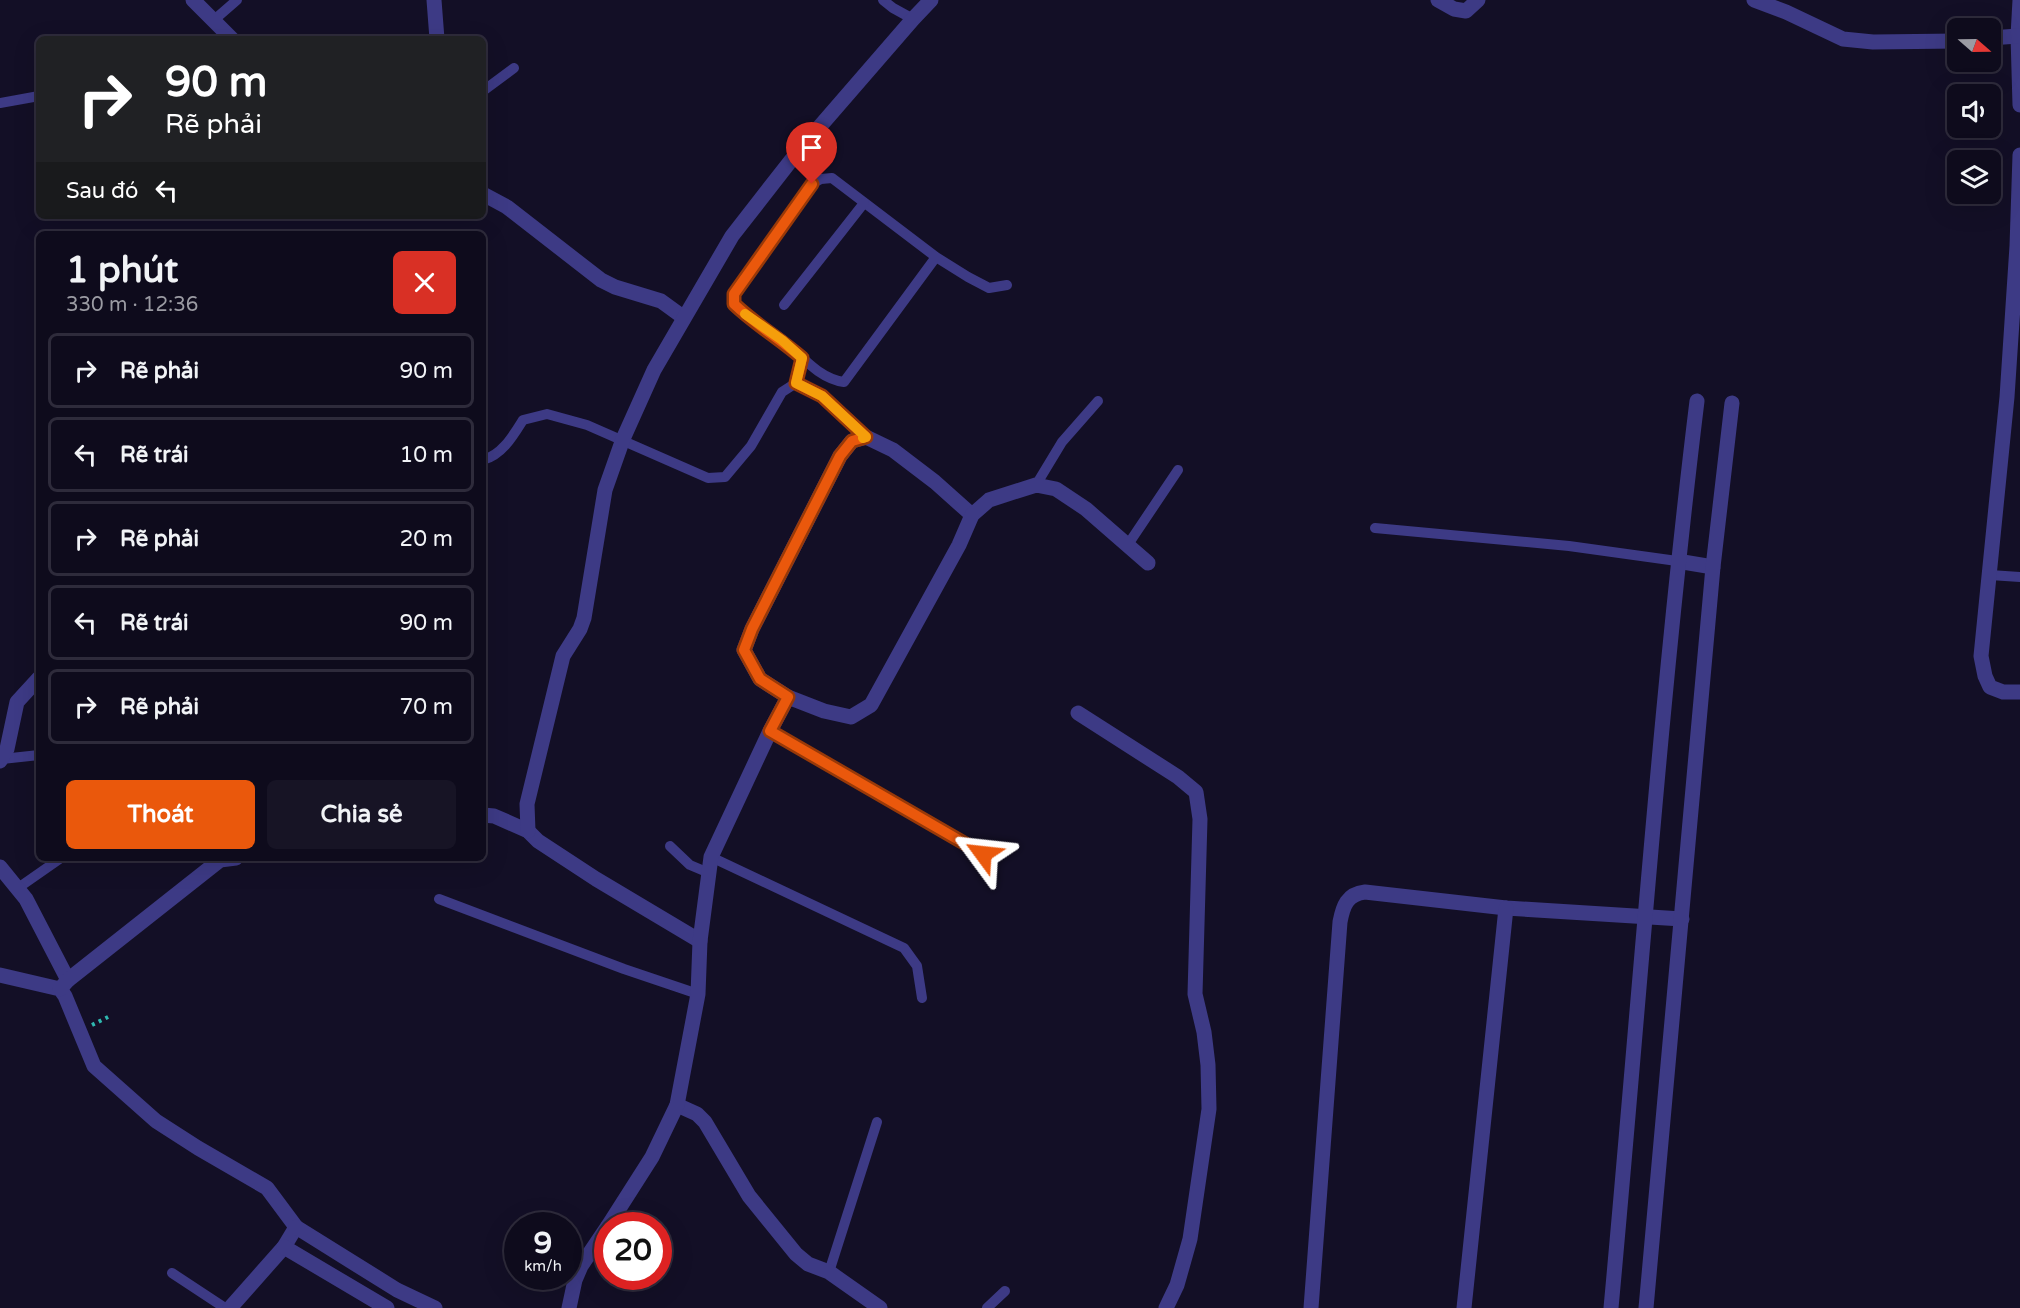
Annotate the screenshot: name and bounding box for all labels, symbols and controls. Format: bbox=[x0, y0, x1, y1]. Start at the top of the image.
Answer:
north arrow bbox=[1947, 18, 2001, 72]
map controls bbox=[1947, 18, 2001, 204]
text: 90 m bbox=[165, 57, 267, 108]
icon: right bbox=[66, 60, 144, 138]
button: sound bbox=[1947, 84, 2001, 138]
text: Rẽ phải bbox=[165, 108, 262, 141]
pin bbox=[786, 122, 837, 184]
icon: arrive bbox=[795, 131, 828, 164]
button: layers bbox=[1947, 150, 2001, 204]
icon: left bbox=[150, 174, 183, 207]
text: Sau đó bbox=[66, 178, 138, 204]
text: 1 phút bbox=[66, 249, 178, 292]
button: close bbox=[393, 251, 456, 314]
text: 330 m · 12:36 bbox=[66, 293, 198, 317]
icon: right bbox=[69, 354, 102, 387]
text: Rẽ phải bbox=[120, 358, 199, 384]
text: 90 m bbox=[399, 358, 453, 384]
icon: left bbox=[69, 438, 102, 471]
text: Rẽ trái bbox=[120, 442, 189, 468]
text: 10 m bbox=[399, 442, 453, 468]
icon: right bbox=[69, 522, 102, 555]
text: Rẽ phải bbox=[120, 526, 199, 552]
text: 20 m bbox=[399, 526, 453, 552]
icon: left bbox=[69, 606, 102, 639]
text: Rẽ trái bbox=[120, 610, 189, 636]
text: 90 m bbox=[399, 610, 453, 636]
icon: right bbox=[69, 690, 102, 723]
text: Rẽ phải bbox=[120, 694, 199, 720]
text: 70 m bbox=[399, 694, 453, 720]
button: Thoát bbox=[66, 780, 255, 849]
button: Chia sẻ bbox=[267, 780, 456, 849]
position arrow bbox=[951, 822, 1015, 886]
speed limit sign: 20 bbox=[594, 1212, 672, 1290]
text: 9 bbox=[534, 1225, 552, 1262]
text: km/h bbox=[524, 1257, 562, 1275]

